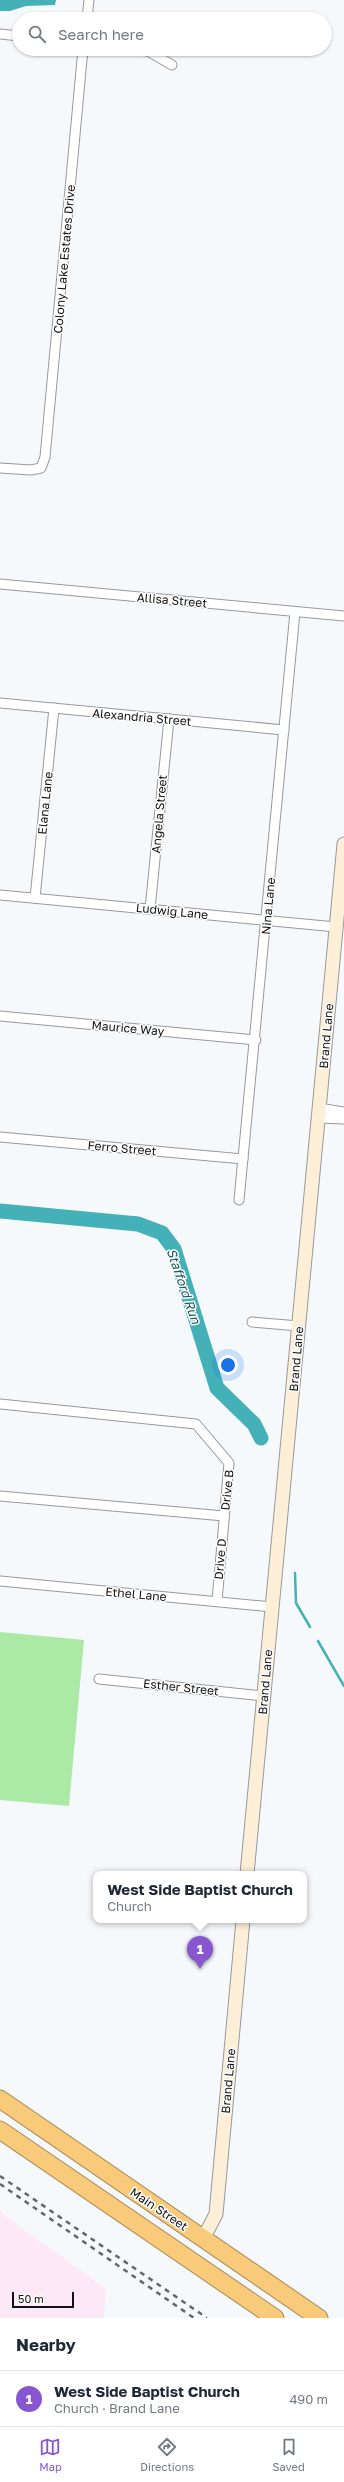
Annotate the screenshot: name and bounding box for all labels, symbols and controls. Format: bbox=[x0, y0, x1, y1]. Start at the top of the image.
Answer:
search box bbox=[12, 12, 332, 56]
icon: search bbox=[26, 23, 48, 45]
text: Search here bbox=[58, 25, 144, 43]
street label: Colony Lake Estates Drive bbox=[50, 184, 78, 334]
street label: Allisa Street bbox=[136, 589, 208, 611]
street label: Alexandria Street bbox=[92, 705, 192, 729]
street label: Elana Lane bbox=[34, 771, 56, 835]
street label: Angela Street bbox=[148, 774, 170, 854]
street label: Nina Lane bbox=[258, 877, 278, 935]
street label: Ludwig Lane bbox=[135, 900, 209, 922]
street label: Brand Lane bbox=[316, 1003, 336, 1069]
street label: Maurice Way bbox=[91, 1017, 165, 1039]
street label: Ferro Street bbox=[87, 1138, 157, 1158]
water label: Stafford Run bbox=[164, 1246, 205, 1327]
street label: Brand Lane bbox=[286, 1326, 306, 1392]
your location bbox=[218, 1355, 238, 1375]
street label: Drive B bbox=[217, 1469, 237, 1511]
street label: Drive D bbox=[211, 1538, 229, 1580]
street label: Ethel Lane bbox=[105, 1584, 167, 1604]
street label: Brand Lane bbox=[255, 1649, 275, 1715]
street label: Esther Street bbox=[142, 1676, 220, 1698]
popup bbox=[93, 1871, 307, 1923]
text: West Side Baptist Church bbox=[107, 1880, 293, 1898]
text: Church bbox=[107, 1898, 152, 1914]
pin: 1 bbox=[187, 1936, 213, 1969]
street label: Brand Lane bbox=[218, 2048, 238, 2114]
street label: Main Street bbox=[127, 2184, 191, 2234]
scale bar bbox=[12, 2290, 74, 2309]
text: 50 m bbox=[18, 2292, 44, 2305]
text: Nearby bbox=[16, 2334, 76, 2355]
text: West Side Baptist Church bbox=[54, 2382, 240, 2400]
text: 1 bbox=[26, 2391, 32, 2407]
text: 490 m bbox=[289, 2391, 328, 2407]
text: Church · Brand Lane bbox=[54, 2400, 180, 2416]
tab: Map bbox=[39, 2436, 62, 2473]
tab: Directions bbox=[140, 2436, 194, 2473]
tab: Saved bbox=[273, 2436, 305, 2473]

